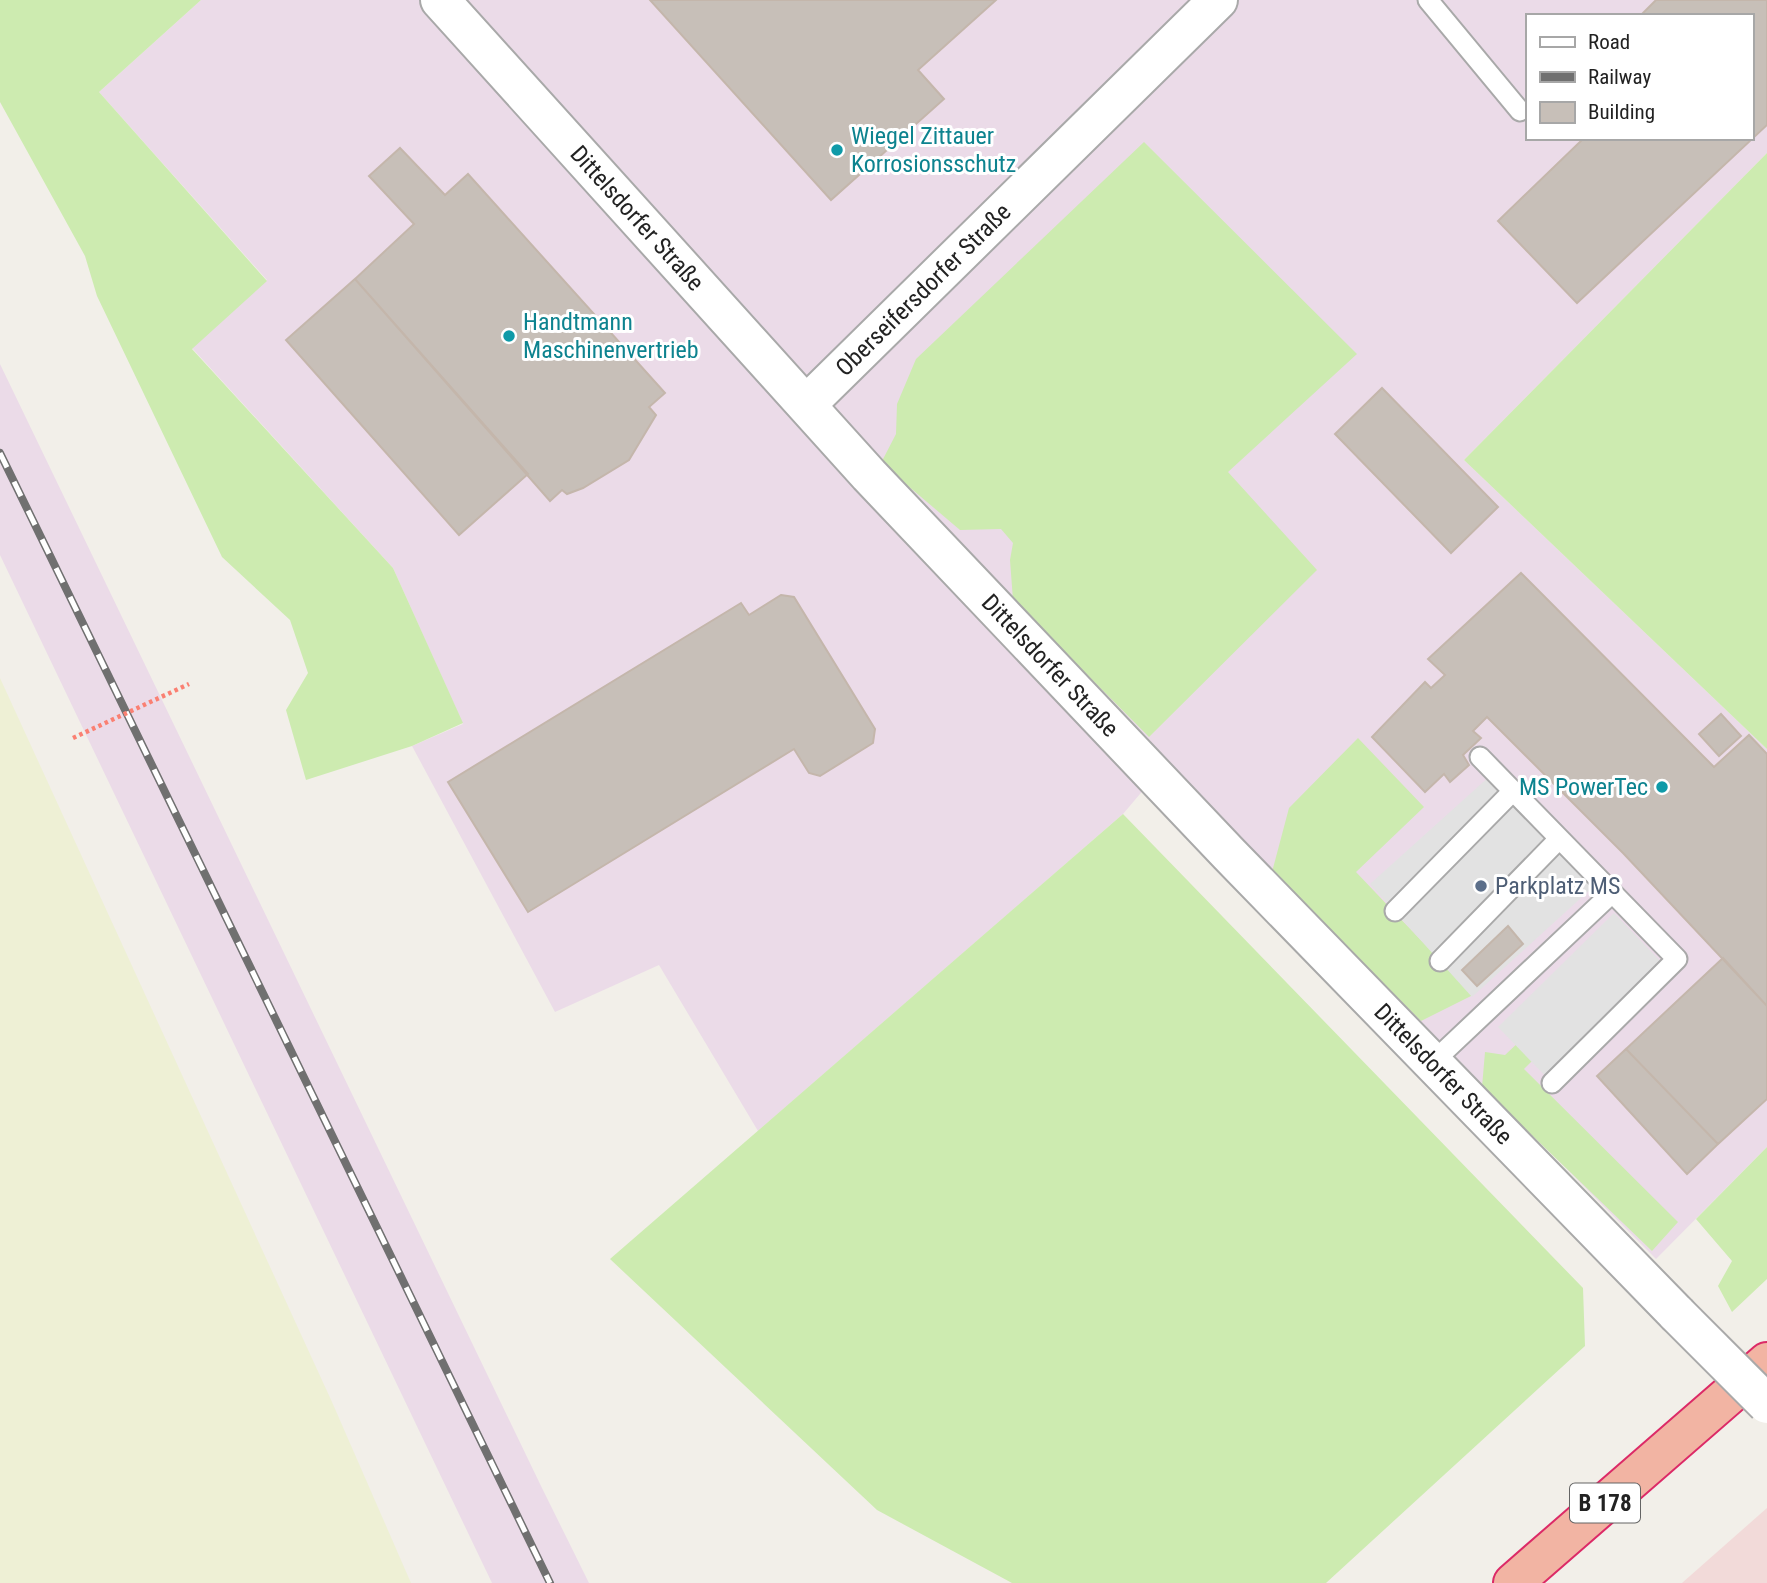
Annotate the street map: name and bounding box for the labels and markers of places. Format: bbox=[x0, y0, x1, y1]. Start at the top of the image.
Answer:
place label: Wiegel Zittauer Korrosionsschutz bbox=[851, 122, 1016, 178]
marker: Wiegel Zittauer Korrosionsschutz bbox=[829, 142, 845, 158]
place label: Handtmann Maschinenvertrieb bbox=[523, 308, 699, 364]
marker: Handtmann Maschinenvertrieb bbox=[501, 328, 517, 344]
place label: MS PowerTec bbox=[1519, 773, 1648, 801]
marker: MS PowerTec bbox=[1654, 779, 1670, 795]
place label: Parkplatz MS bbox=[1495, 872, 1620, 900]
marker: Parkplatz MS bbox=[1473, 878, 1489, 894]

